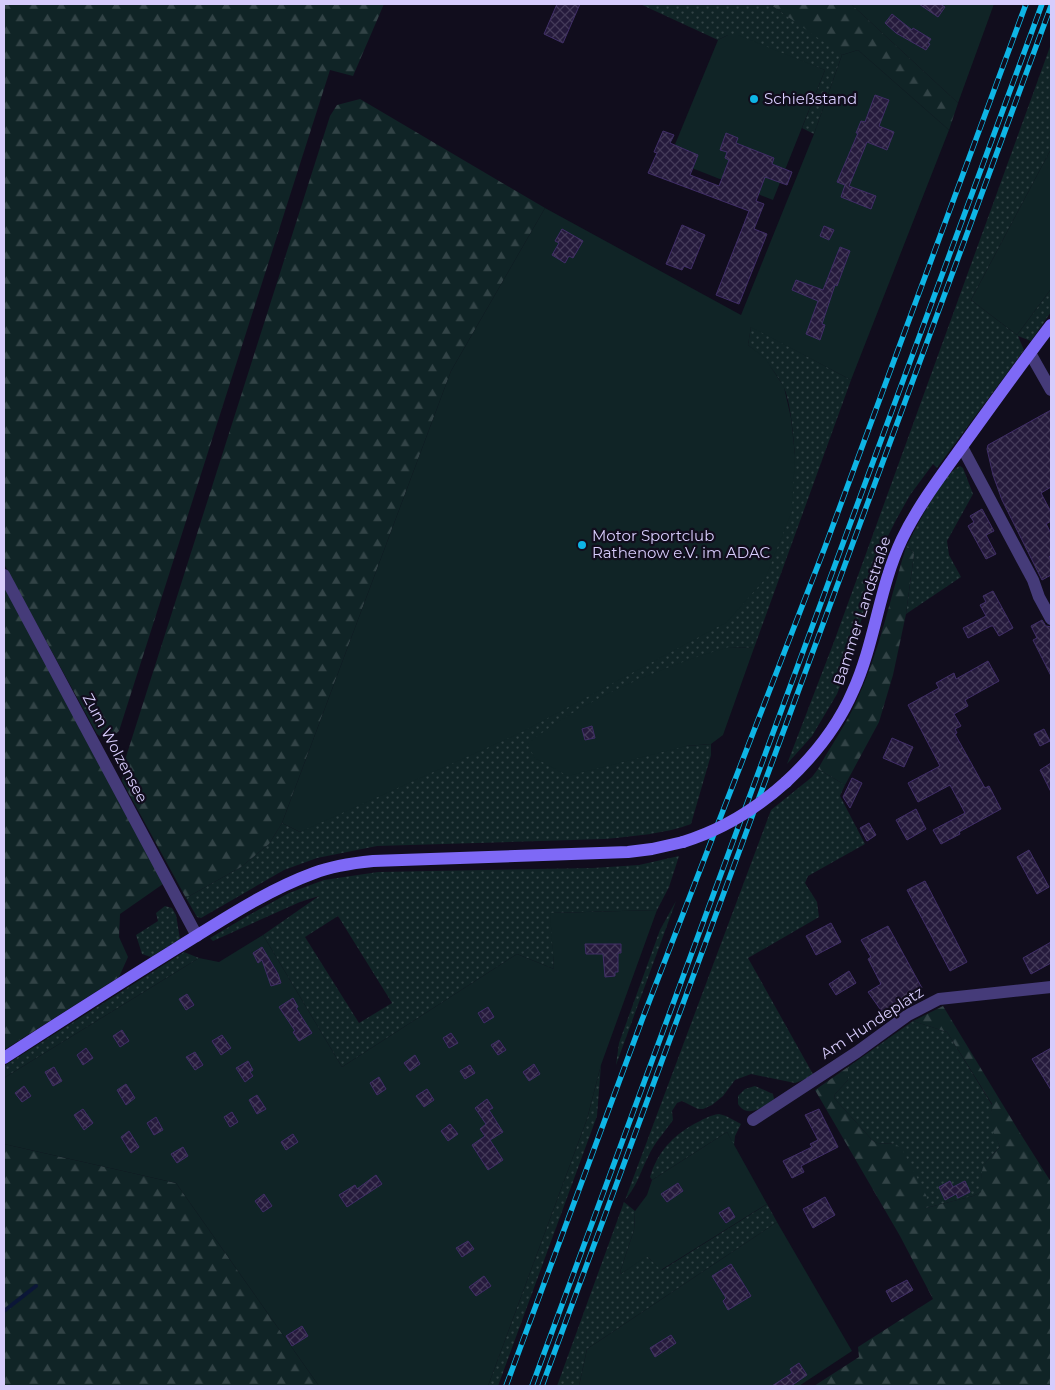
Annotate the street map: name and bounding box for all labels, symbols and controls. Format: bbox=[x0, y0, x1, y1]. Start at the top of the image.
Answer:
place label: Schießstand bbox=[764, 89, 857, 108]
marker: Schießstand bbox=[748, 93, 760, 105]
place label: Motor Sportclub Rathenow e.V. im ADAC bbox=[592, 526, 771, 562]
street label: Bammer Landstraße bbox=[828, 534, 895, 688]
marker: Motor Sportclub Rathenow e.V. im ADAC bbox=[576, 539, 588, 551]
street label: Zum Wolzensee bbox=[79, 690, 152, 806]
street label: Am Hundeplatz bbox=[817, 982, 927, 1063]

